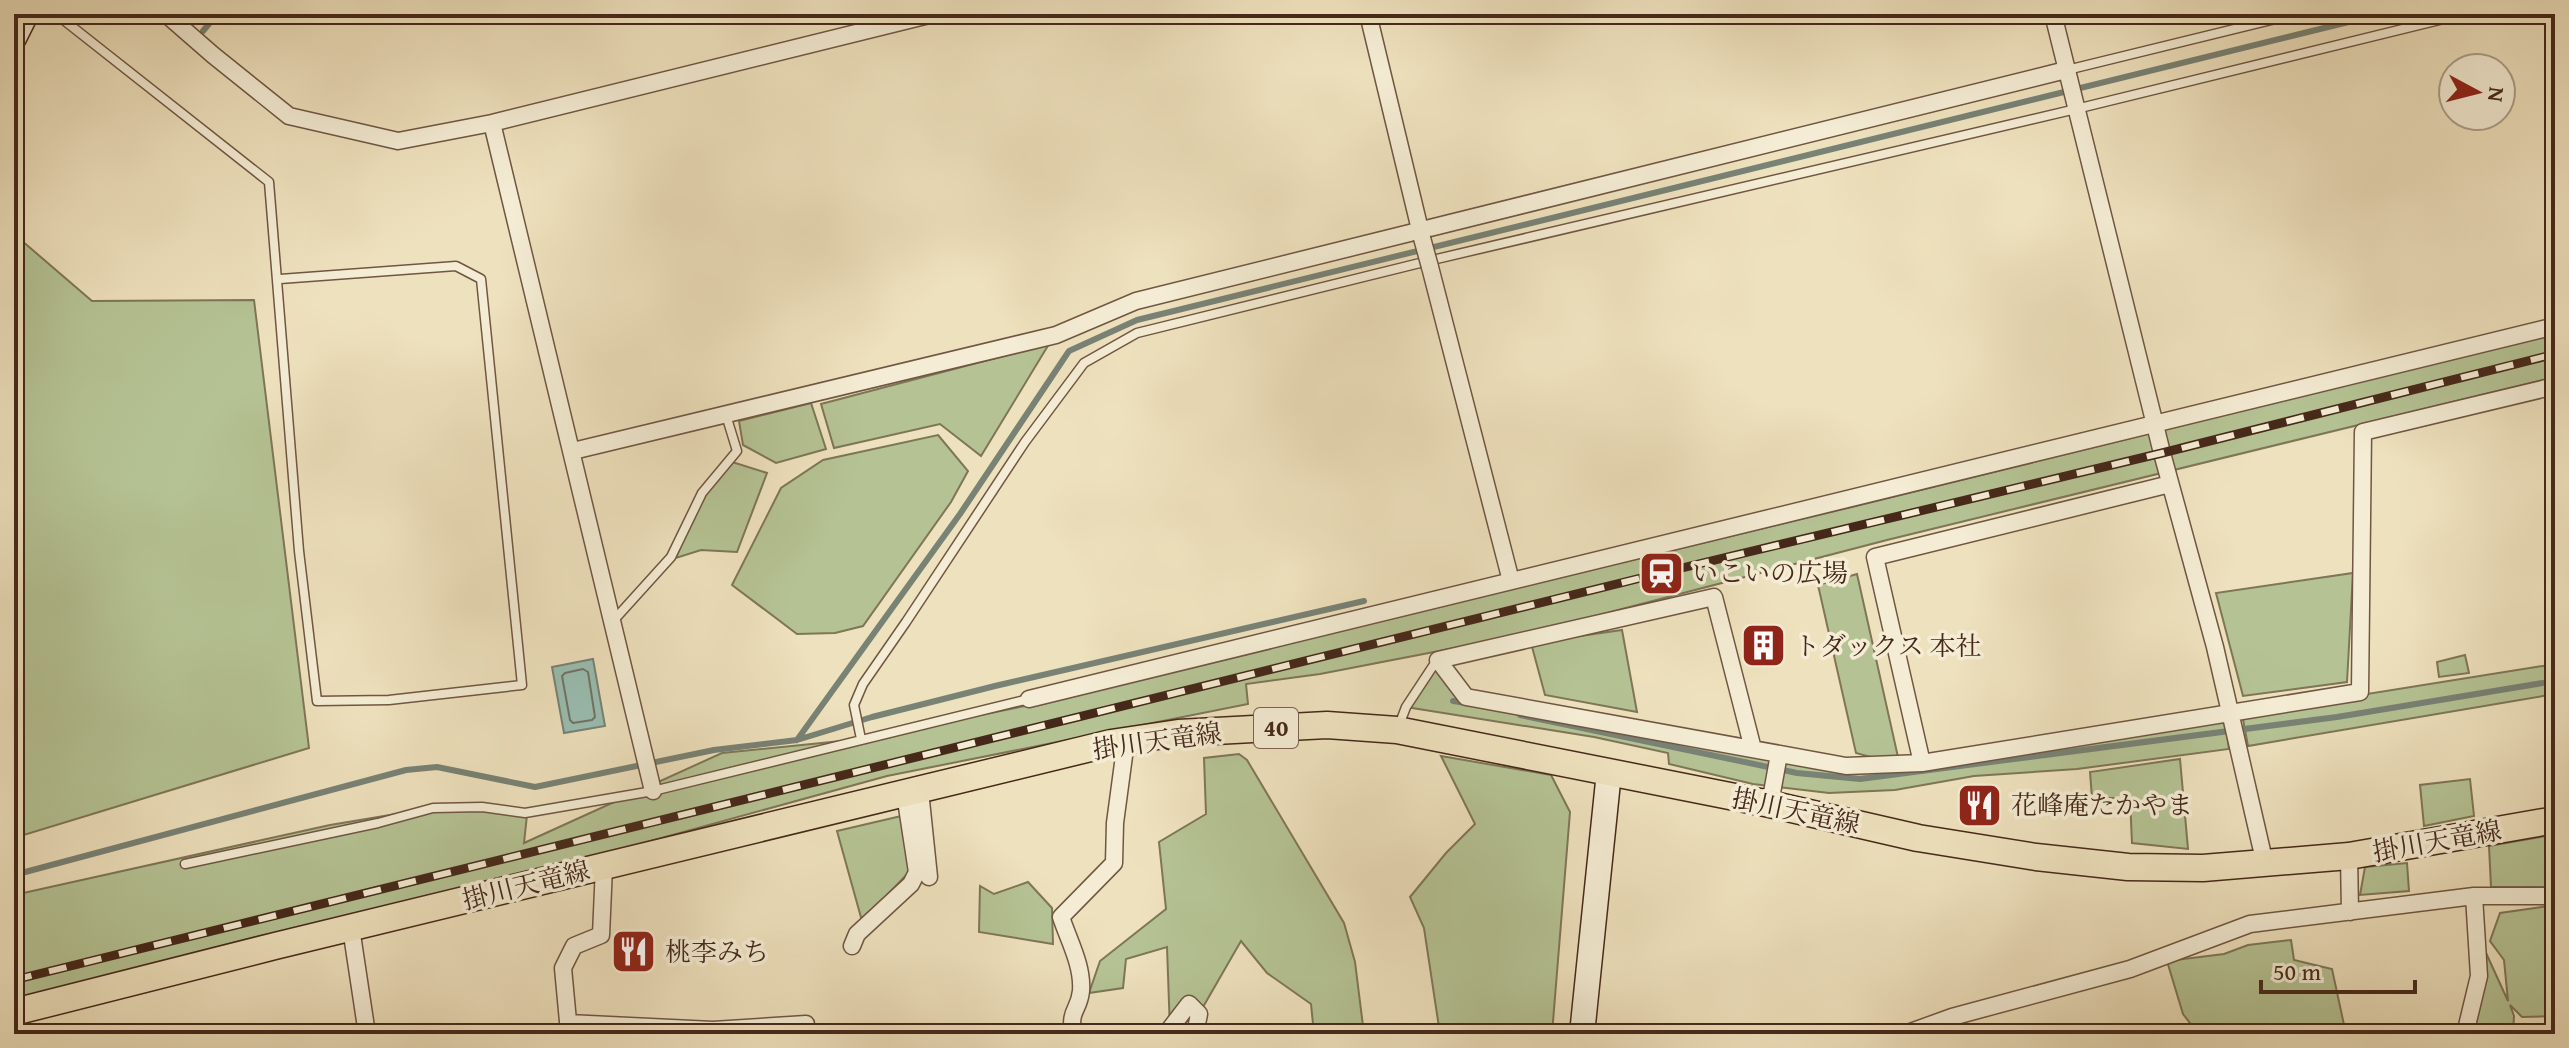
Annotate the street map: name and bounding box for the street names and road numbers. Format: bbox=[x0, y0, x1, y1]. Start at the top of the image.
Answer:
road number: 40 bbox=[1254, 708, 1298, 748]
street label: 掛川天竜線 bbox=[1090, 712, 1224, 769]
street label: 掛川天竜線 bbox=[1728, 778, 1864, 843]
street label: 掛川天竜線 bbox=[2370, 810, 2504, 871]
street label: 掛川天竜線 bbox=[458, 850, 594, 919]

